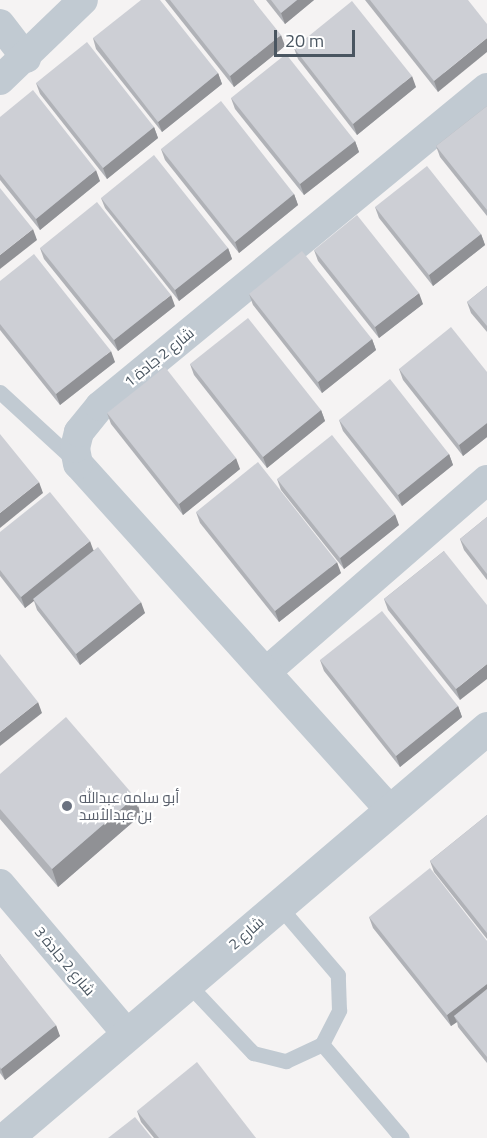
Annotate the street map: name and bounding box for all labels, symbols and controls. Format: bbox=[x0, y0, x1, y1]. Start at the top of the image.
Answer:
scale bar bbox=[277, 18, 358, 56]
text: 20 m bbox=[285, 27, 324, 54]
street label: شارع 2 جادة 1 bbox=[120, 323, 198, 391]
place label: أبو سلمه عبدالله بن عبدالأسد bbox=[79, 788, 179, 823]
marker: أبو سلمه عبدالله بن عبدالأسد bbox=[60, 799, 74, 813]
street label: شارع 2 bbox=[225, 913, 267, 953]
street label: شارع 2 جادة 3 bbox=[31, 923, 99, 999]

